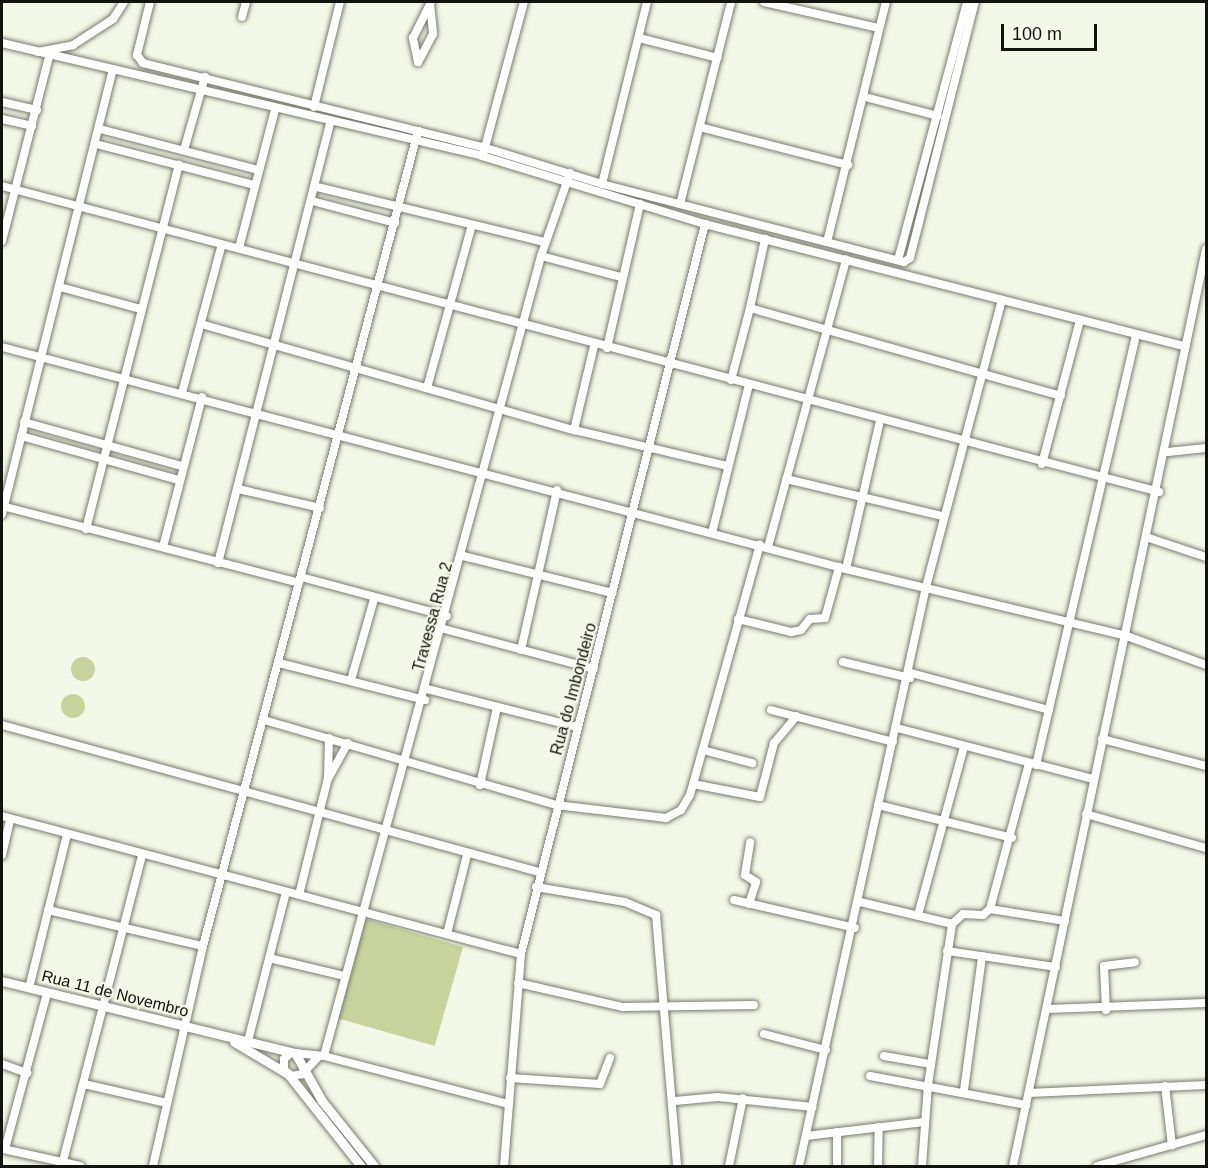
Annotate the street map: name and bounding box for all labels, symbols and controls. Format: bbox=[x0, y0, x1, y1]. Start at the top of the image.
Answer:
scale bar bbox=[1004, 12, 1100, 50]
text: 100 m bbox=[1012, 24, 1062, 44]
street label: Travessa Rua 2 bbox=[409, 560, 457, 674]
street label: Rua do Imbondeiro bbox=[547, 621, 601, 757]
street label: Rua 11 de Novembro bbox=[39, 966, 191, 1022]

